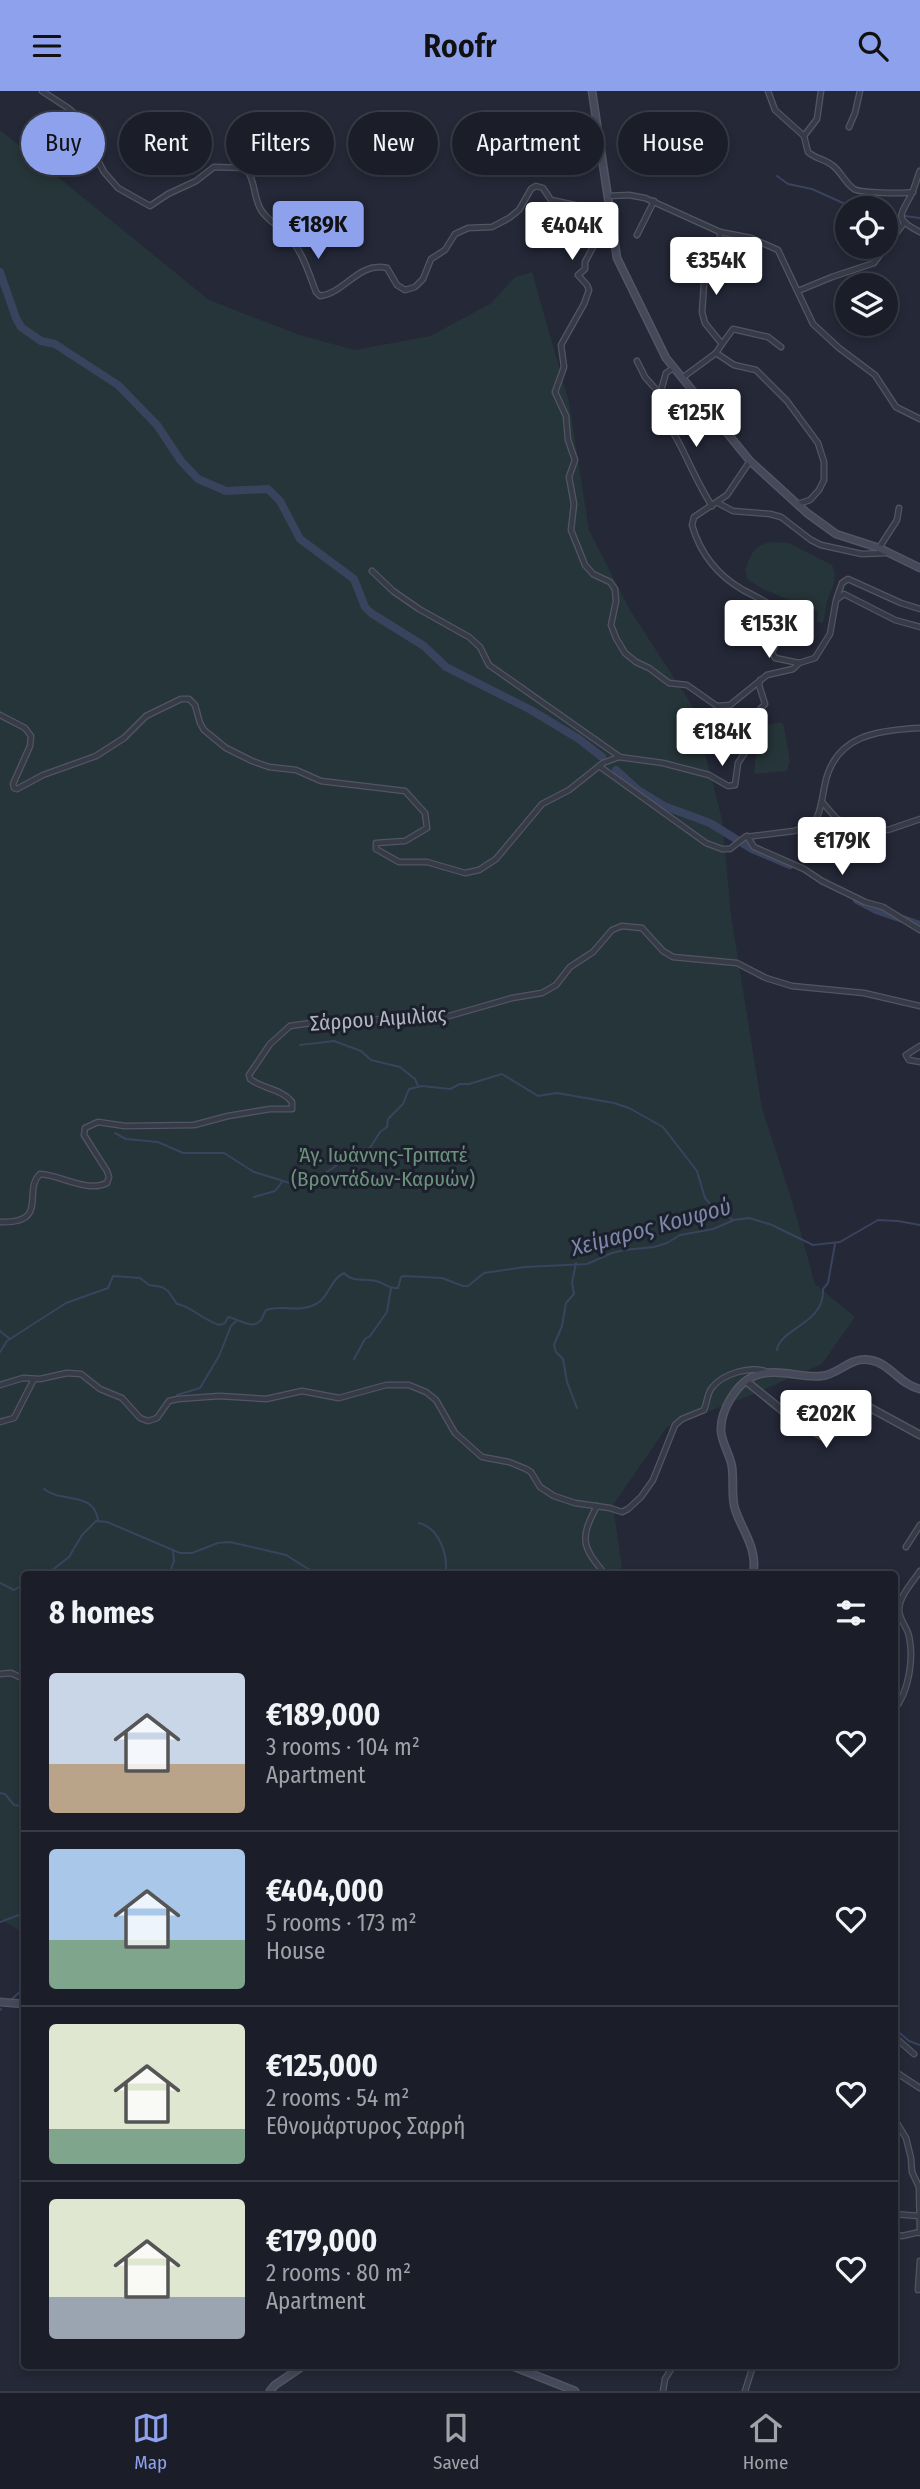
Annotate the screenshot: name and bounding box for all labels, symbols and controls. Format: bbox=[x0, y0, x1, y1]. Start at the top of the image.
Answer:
icon: menu bbox=[28, 27, 66, 65]
text: Roofr bbox=[423, 27, 497, 65]
icon: search bbox=[854, 27, 892, 65]
chip: Buy bbox=[21, 112, 105, 175]
chip: Rent bbox=[119, 112, 212, 175]
chip: Filters bbox=[226, 112, 334, 175]
chip: New bbox=[348, 112, 438, 175]
chip: Apartment bbox=[452, 112, 604, 175]
chip: House bbox=[618, 112, 728, 175]
map controls bbox=[835, 196, 898, 336]
button: locate bbox=[835, 196, 898, 259]
pin: €189K bbox=[269, 201, 367, 261]
pin: €404K bbox=[523, 202, 621, 262]
text: €189K bbox=[289, 210, 347, 238]
text: €404K bbox=[541, 211, 603, 239]
pin: €354K bbox=[667, 237, 765, 297]
text: €354K bbox=[686, 246, 746, 274]
button: layers bbox=[835, 273, 898, 336]
pin: €125K bbox=[647, 389, 745, 449]
text: €125K bbox=[668, 398, 724, 426]
pin: €153K bbox=[720, 601, 818, 660]
text: €153K bbox=[741, 609, 797, 637]
pin: €184K bbox=[673, 709, 771, 768]
text: €184K bbox=[693, 717, 751, 745]
pin: €179K bbox=[793, 817, 891, 877]
text: €179K bbox=[814, 826, 870, 854]
street label: Σάρρου Αιμιλίας bbox=[309, 1001, 447, 1037]
park label: Άγ. Ιωάννης-Τριπατέ (Βροντάδων-Καρυών) bbox=[291, 1142, 475, 1192]
water label: Χείμαρος Κουφού bbox=[567, 1192, 734, 1262]
pin: €202K bbox=[777, 1391, 875, 1450]
text: €202K bbox=[796, 1399, 856, 1427]
icon: filters bbox=[832, 1594, 870, 1632]
text: 8 homes bbox=[49, 1595, 154, 1631]
text: €189,000 bbox=[266, 1697, 380, 1733]
icon: home bbox=[105, 1701, 189, 1785]
icon: heart bbox=[832, 1724, 870, 1762]
text: 3 rooms · 104 m² bbox=[266, 1733, 420, 1761]
text: Apartment bbox=[266, 1761, 366, 1789]
text: €404,000 bbox=[266, 1873, 384, 1909]
icon: home bbox=[105, 1877, 189, 1961]
icon: heart bbox=[832, 1900, 870, 1938]
text: 5 rooms · 173 m² bbox=[266, 1909, 417, 1937]
text: House bbox=[266, 1937, 325, 1965]
text: €125,000 bbox=[266, 2048, 378, 2084]
icon: home bbox=[105, 2052, 189, 2136]
icon: heart bbox=[832, 2075, 870, 2113]
text: 2 rooms · 54 m² bbox=[266, 2084, 409, 2112]
text: Εθνομάρτυρος Σαρρή bbox=[266, 2112, 465, 2140]
text: €179,000 bbox=[266, 2223, 377, 2259]
icon: home bbox=[105, 2227, 189, 2311]
icon: heart bbox=[832, 2250, 870, 2288]
text: 2 rooms · 80 m² bbox=[266, 2259, 411, 2287]
text: Apartment bbox=[266, 2287, 366, 2315]
tab: Map bbox=[132, 2409, 170, 2474]
tab: Saved bbox=[433, 2409, 479, 2474]
tab: Home bbox=[743, 2409, 788, 2474]

